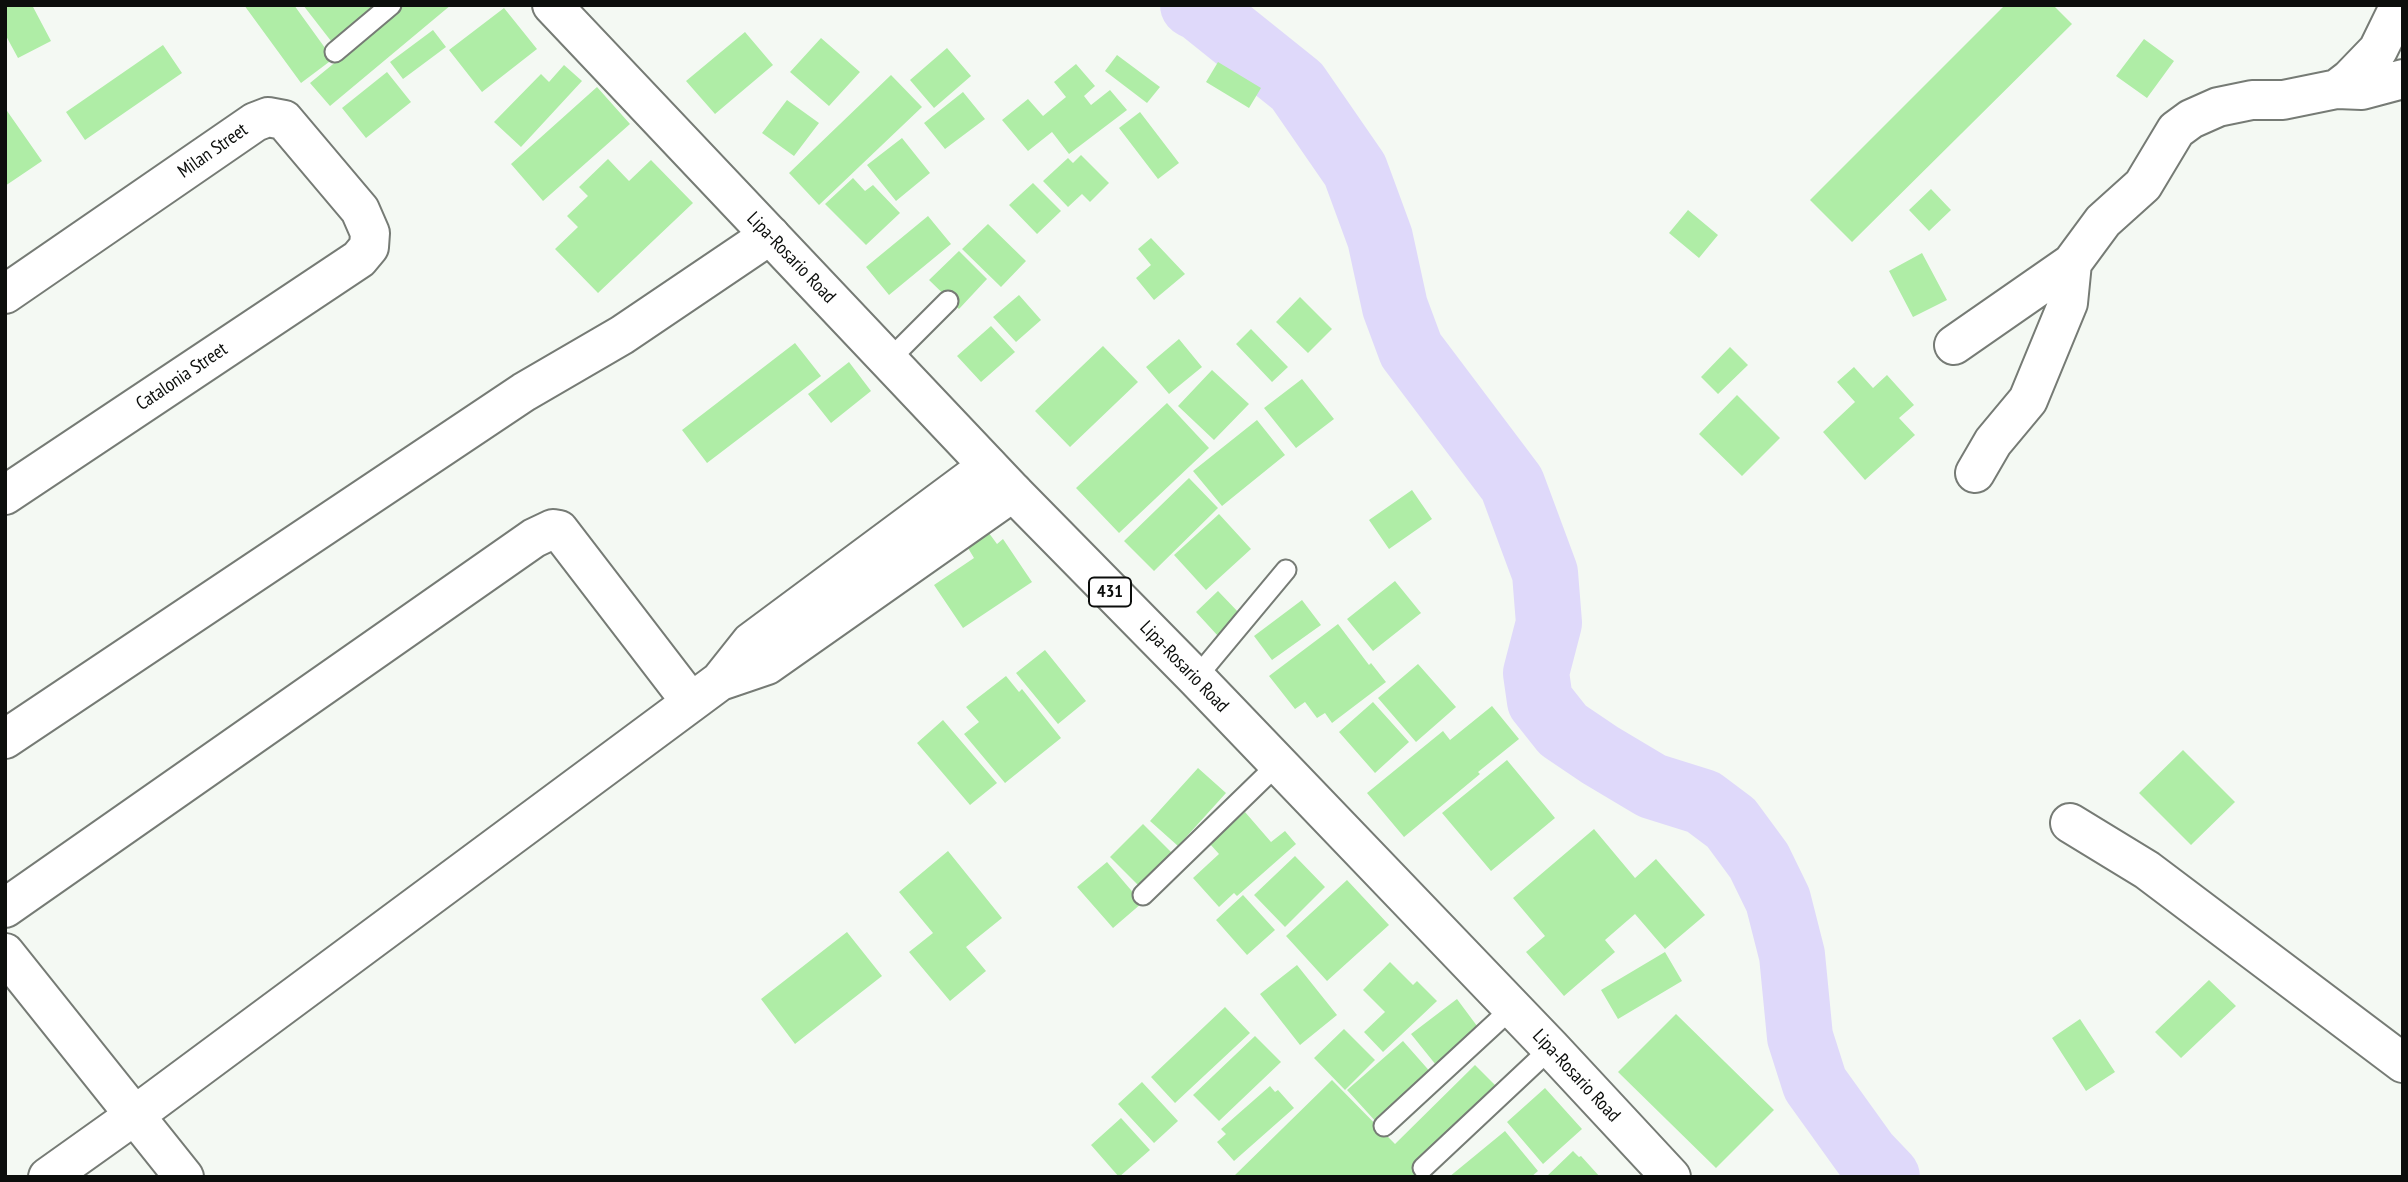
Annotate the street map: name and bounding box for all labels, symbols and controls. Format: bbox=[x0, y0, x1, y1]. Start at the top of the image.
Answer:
street label: Milan Street bbox=[174, 119, 252, 183]
street label: Lipa-Rosario Road bbox=[742, 208, 840, 308]
street label: Catalonia Street bbox=[132, 338, 232, 416]
road number: 431 bbox=[1089, 578, 1131, 606]
street label: Lipa-Rosario Road bbox=[1135, 617, 1233, 717]
street label: Lipa-Rosario Road bbox=[1527, 1025, 1625, 1127]

